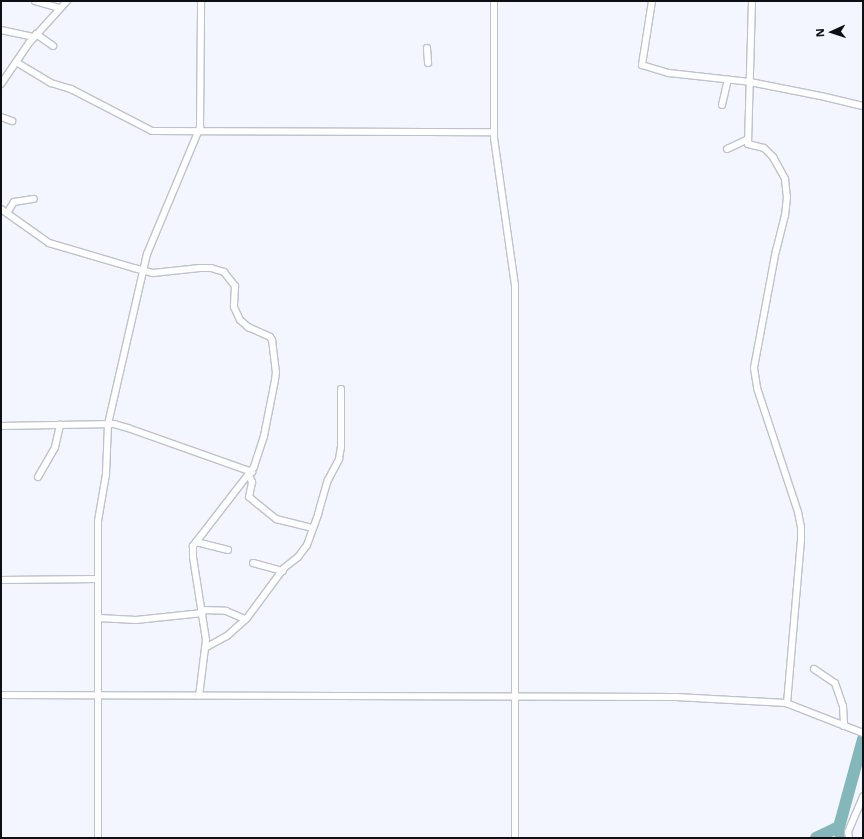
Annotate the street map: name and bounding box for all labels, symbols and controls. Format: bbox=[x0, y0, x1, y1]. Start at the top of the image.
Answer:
north arrow bbox=[812, 12, 852, 52]
text: N bbox=[812, 28, 827, 38]

